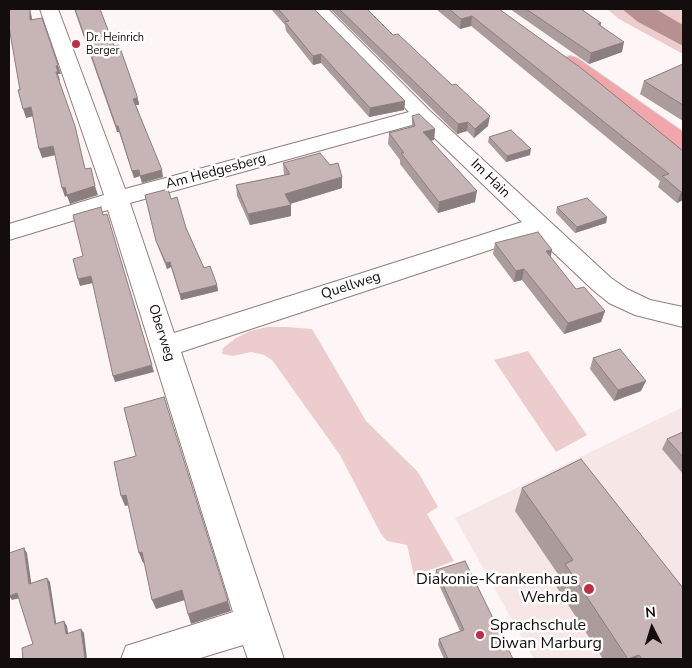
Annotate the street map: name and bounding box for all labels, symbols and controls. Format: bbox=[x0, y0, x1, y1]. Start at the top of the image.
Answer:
place label: Dr. Heinrich Berger bbox=[86, 31, 144, 57]
marker: Dr. Heinrich Berger bbox=[70, 38, 82, 50]
street label: Am Hedgesberg bbox=[164, 151, 268, 193]
street label: Im Hain bbox=[467, 156, 513, 202]
street label: Quellweg bbox=[319, 269, 383, 303]
street label: Oberweg bbox=[144, 302, 178, 364]
place label: Diakonie-Krankenhaus Wehrda bbox=[416, 570, 578, 608]
marker: Diakonie-Krankenhaus Wehrda bbox=[582, 582, 596, 596]
north arrow bbox=[627, 603, 677, 653]
text: N bbox=[645, 603, 657, 622]
place label: Sprachschule Diwan Marburg bbox=[490, 616, 602, 654]
marker: Sprachschule Diwan Marburg bbox=[474, 629, 486, 641]

